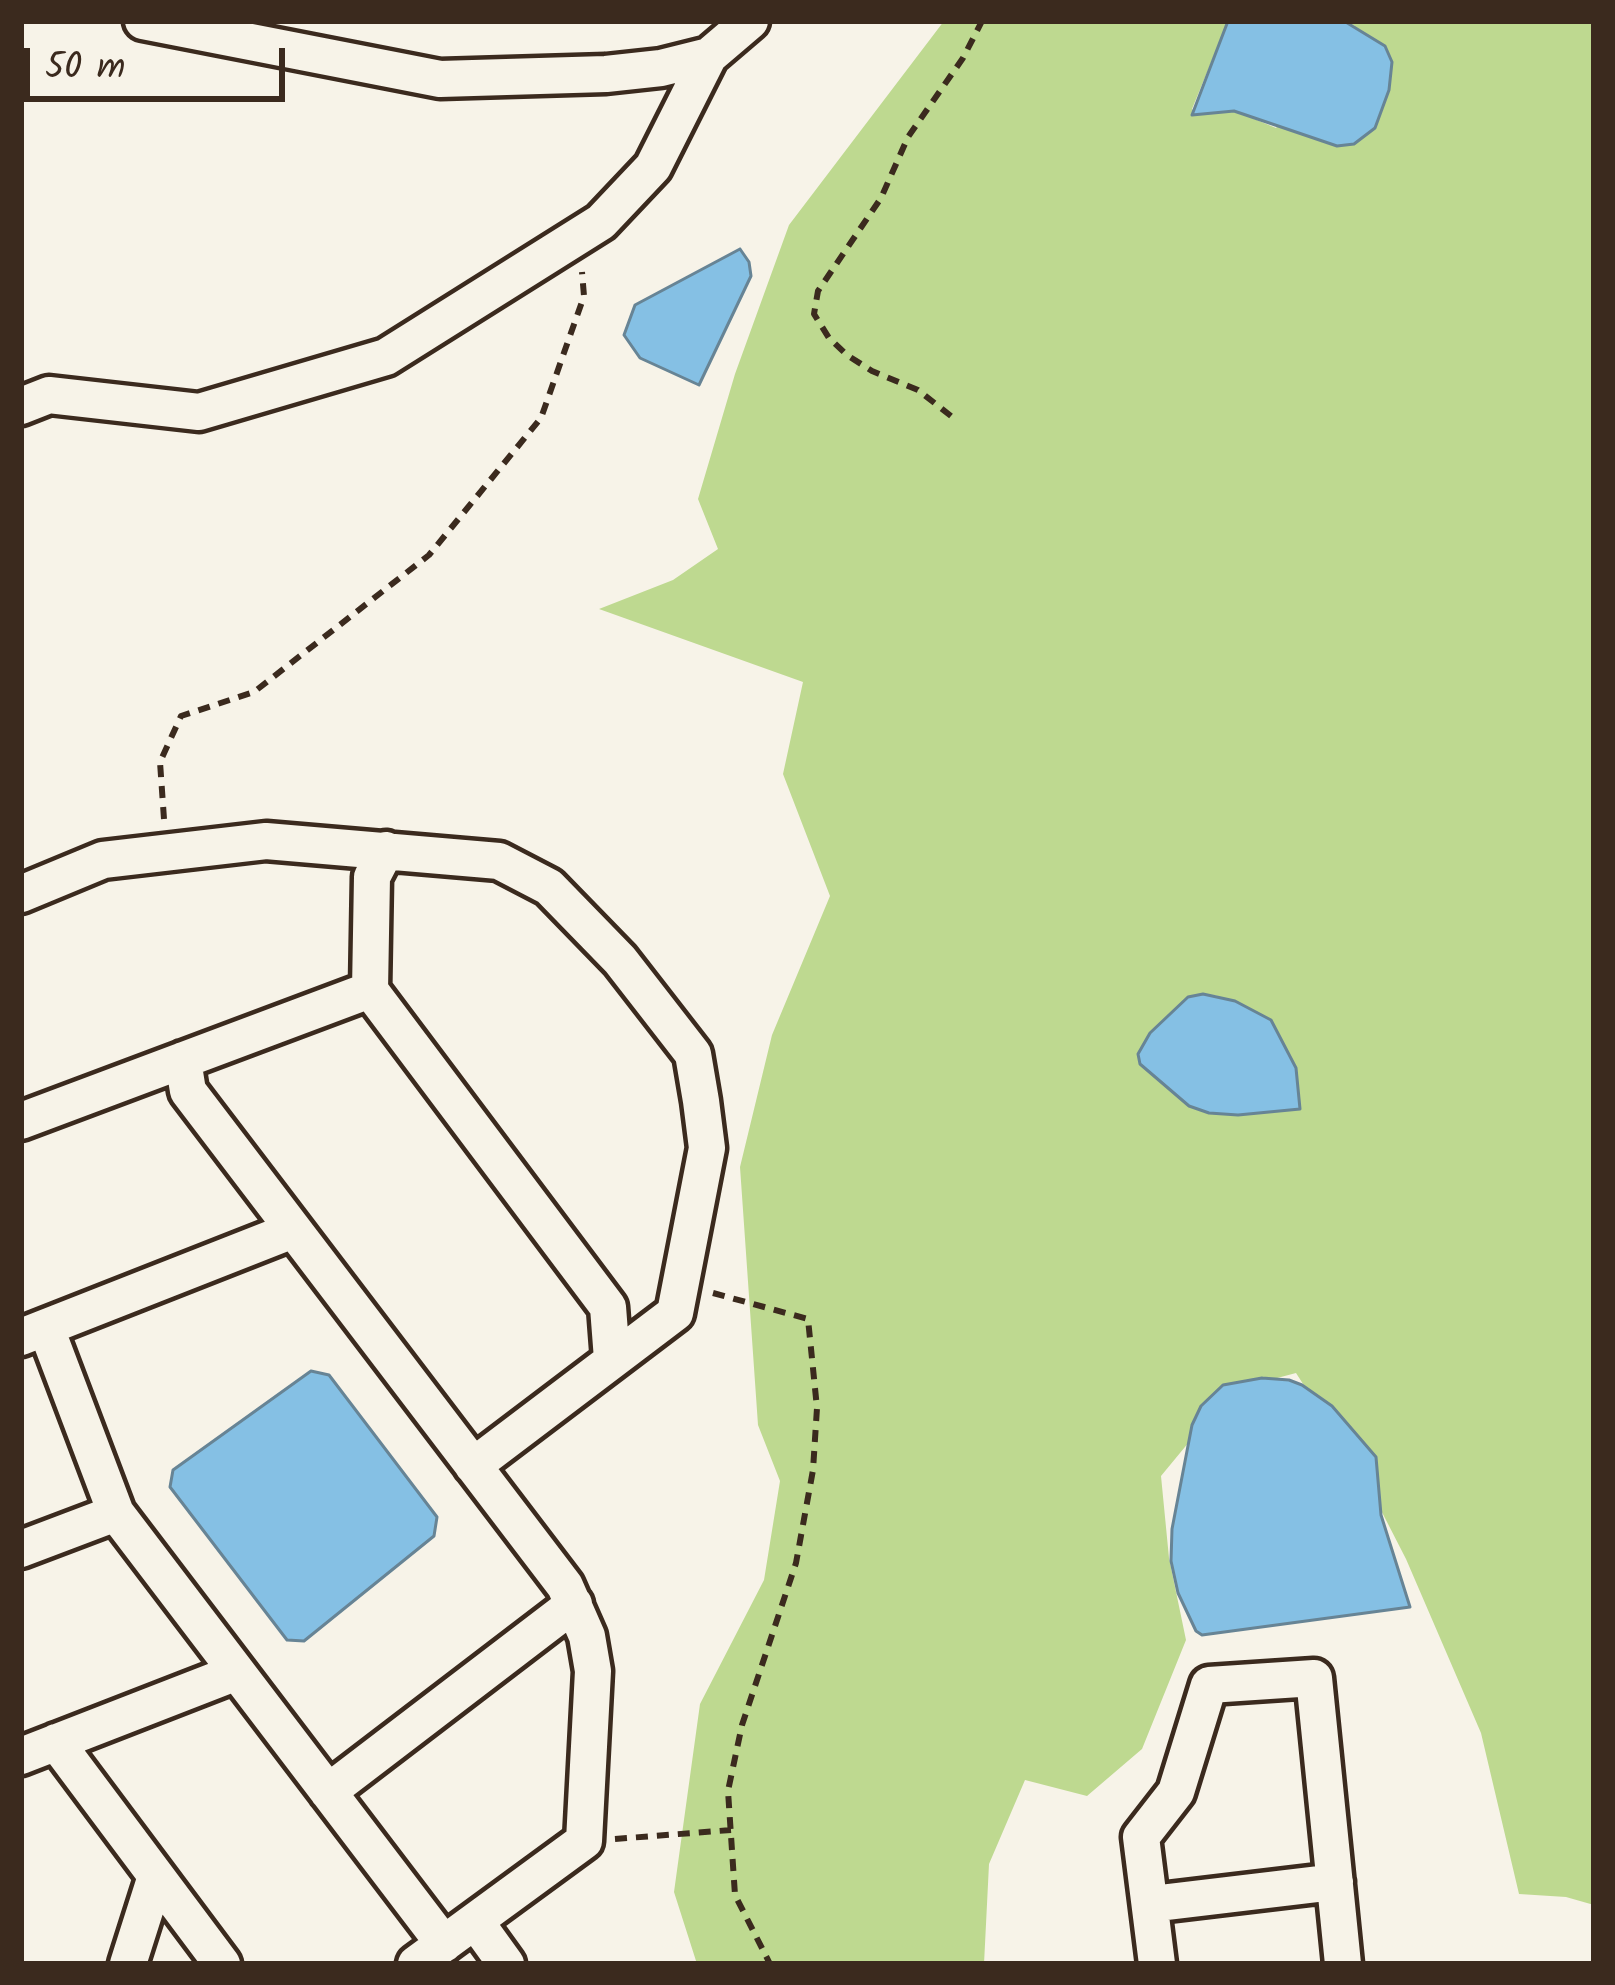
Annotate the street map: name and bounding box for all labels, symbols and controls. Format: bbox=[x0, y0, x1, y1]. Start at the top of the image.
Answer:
scale bar bbox=[30, 24, 291, 98]
text: 50 m bbox=[45, 40, 125, 97]

